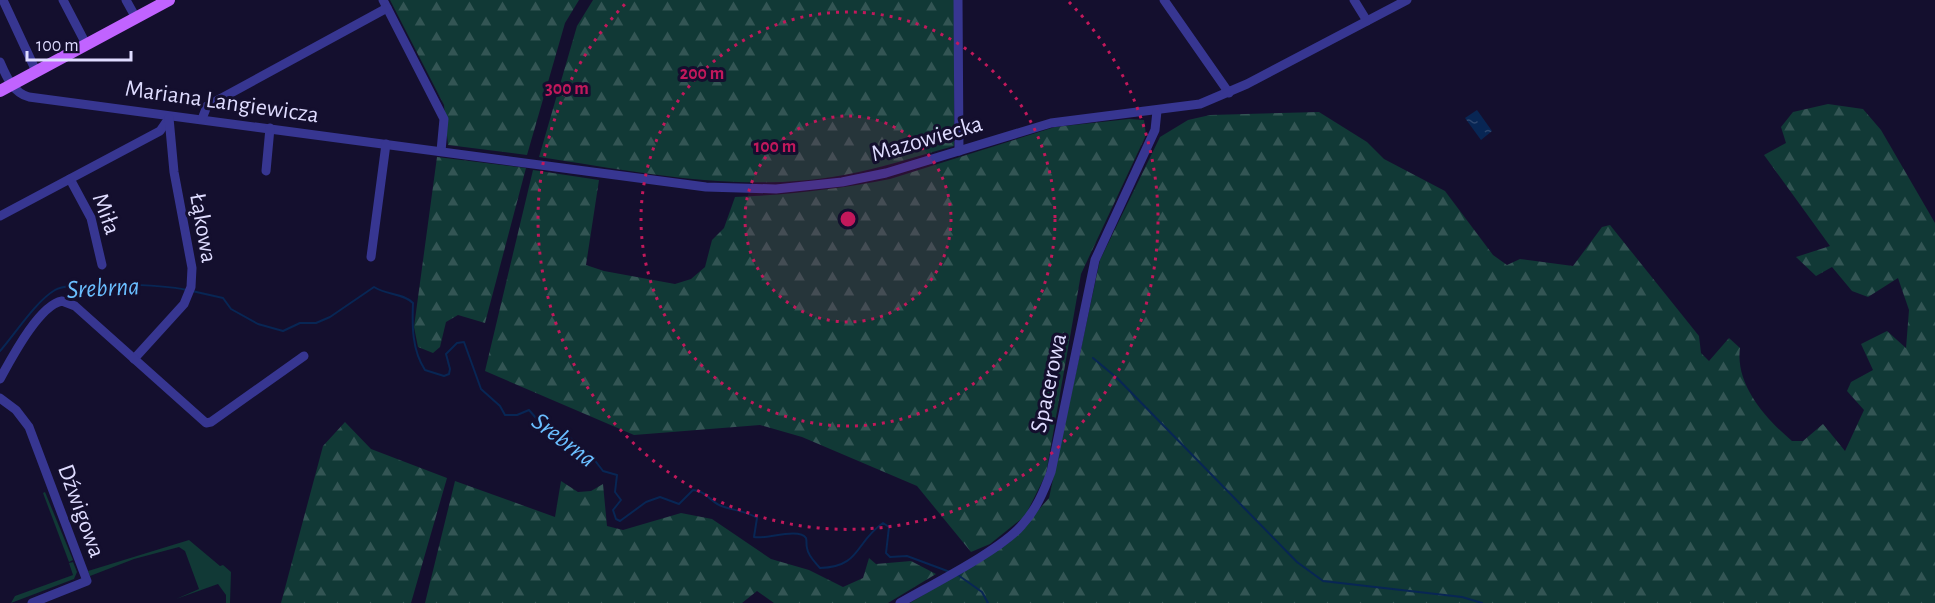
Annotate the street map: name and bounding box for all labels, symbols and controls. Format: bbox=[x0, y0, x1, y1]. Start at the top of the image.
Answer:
scale bar bbox=[27, 24, 130, 62]
text: 100 m bbox=[36, 37, 79, 55]
text: 200 m bbox=[680, 65, 724, 83]
street label: Mariana Langiewicza bbox=[124, 77, 320, 127]
text: 300 m bbox=[545, 80, 589, 98]
street label: Mazowiecka bbox=[869, 112, 985, 166]
text: 100 m bbox=[754, 138, 796, 156]
street label: Miła bbox=[88, 190, 124, 238]
street label: Łąkowa bbox=[185, 191, 221, 265]
centre of rings bbox=[838, 209, 858, 229]
water label: Srebrna bbox=[66, 273, 140, 303]
street label: Spacerowa bbox=[1027, 331, 1071, 435]
water label: Srebrna bbox=[527, 408, 601, 472]
street label: Dźwigowa bbox=[53, 461, 109, 561]

